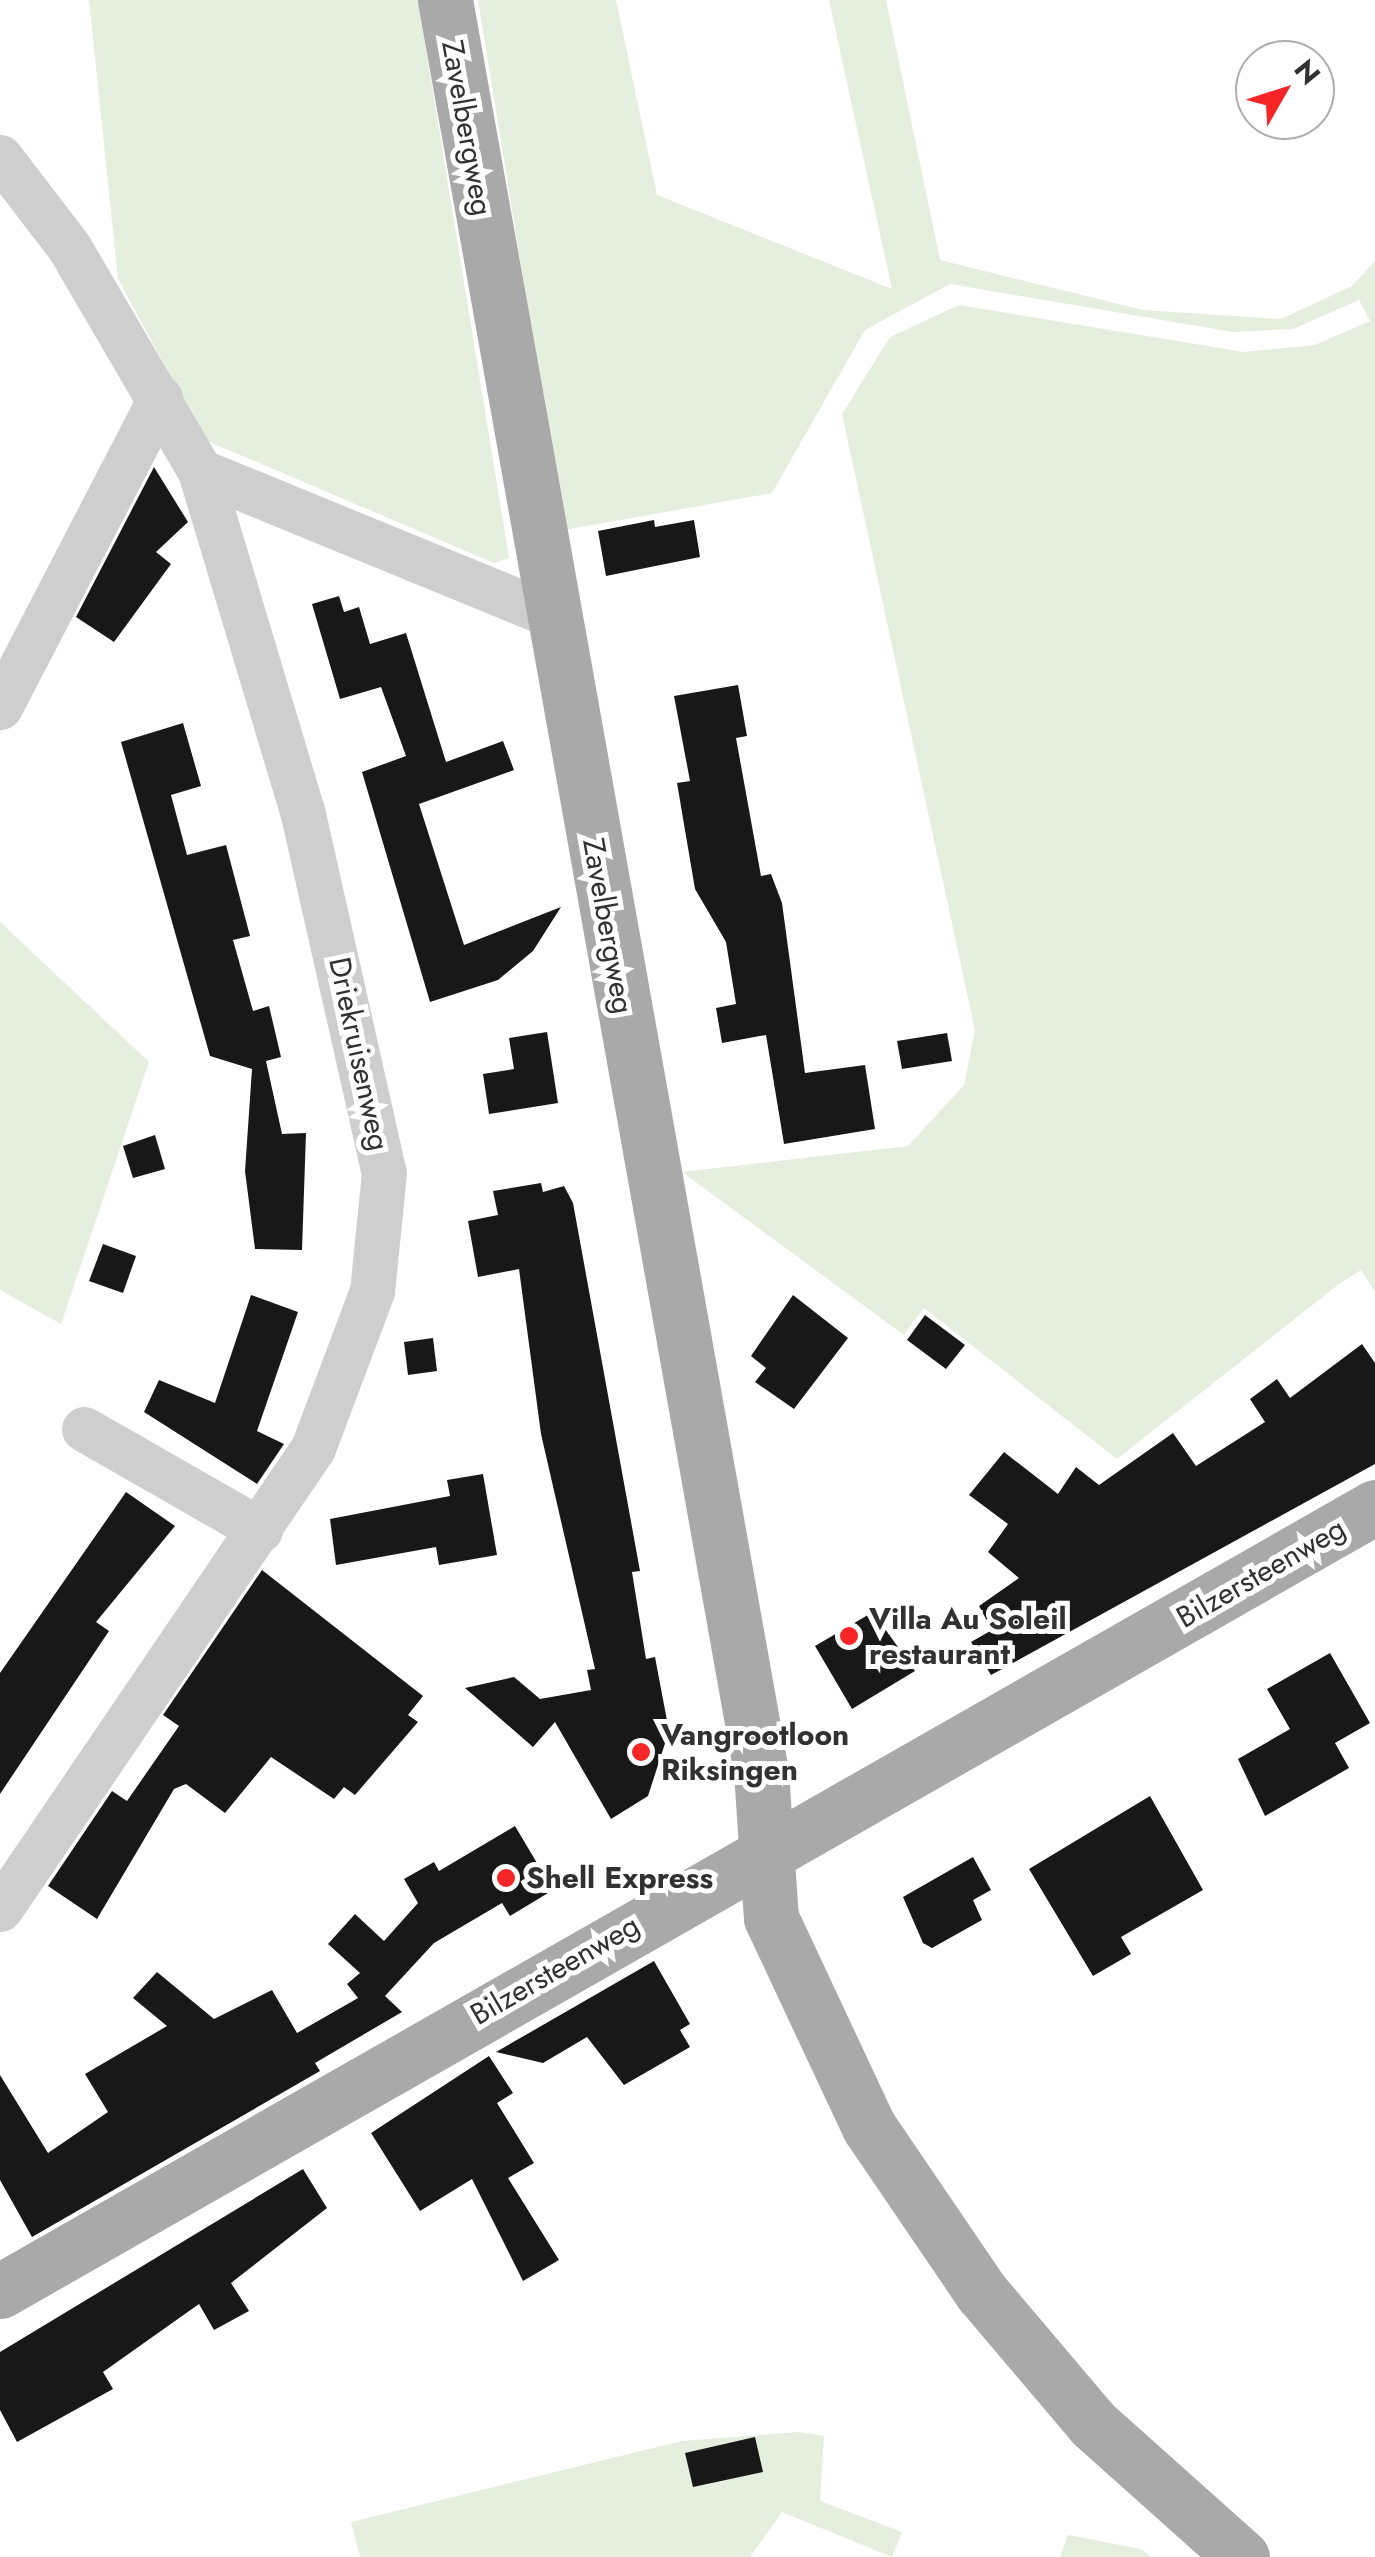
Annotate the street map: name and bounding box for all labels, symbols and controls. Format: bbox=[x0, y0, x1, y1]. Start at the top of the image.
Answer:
street label: Zavelbergweg bbox=[434, 37, 500, 219]
north arrow bbox=[1235, 40, 1335, 140]
text: N bbox=[1284, 51, 1330, 94]
street label: Zavelbergweg bbox=[575, 835, 641, 1017]
street label: Driekruisenweg bbox=[321, 954, 397, 1154]
street label: Bilzersteenweg bbox=[1170, 1510, 1352, 1636]
place label: Villa Au Soleil restaurant bbox=[869, 1601, 1067, 1672]
marker: Villa Au Soleil restaurant bbox=[838, 1625, 860, 1647]
place label: Vangrootloon Riksingen bbox=[661, 1717, 849, 1788]
marker: Vangrootloon Riksingen bbox=[630, 1741, 652, 1763]
place label: Shell Express bbox=[526, 1860, 713, 1896]
marker: Shell Express bbox=[495, 1867, 517, 1889]
street label: Bilzersteenweg bbox=[464, 1907, 646, 2033]

